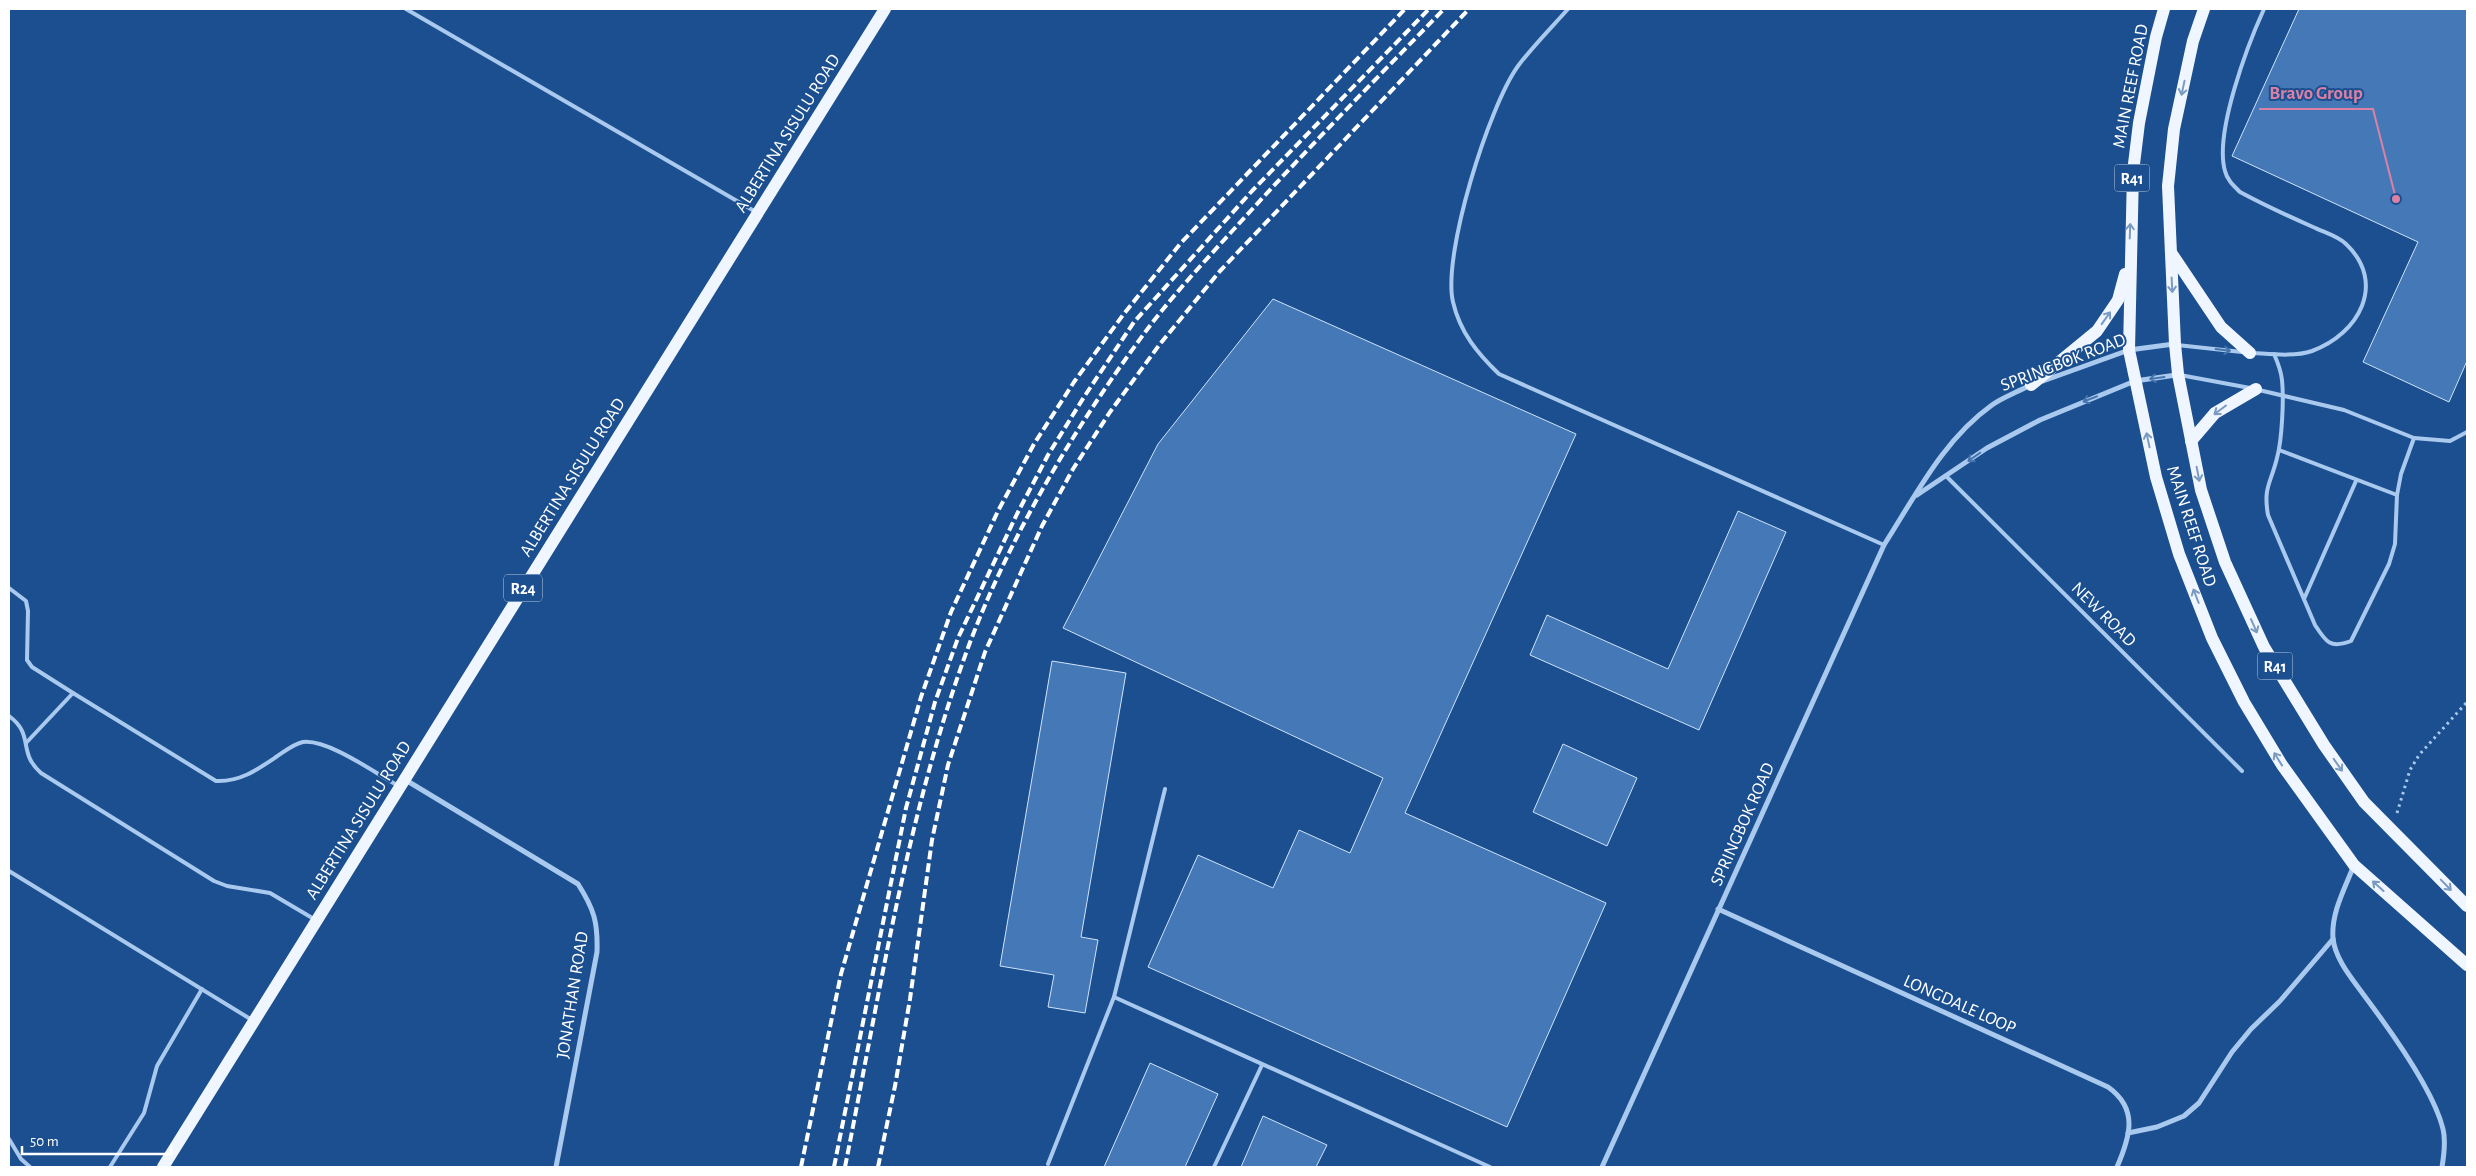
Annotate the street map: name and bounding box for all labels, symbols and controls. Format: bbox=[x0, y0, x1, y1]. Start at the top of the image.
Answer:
street label: MAIN REEF ROAD bbox=[2110, 23, 2152, 150]
street label: ALBERTINA SISULU ROAD bbox=[732, 51, 844, 216]
callout: Bravo Group bbox=[2259, 75, 2373, 109]
one-way arrow bbox=[2178, 80, 2187, 96]
text: Bravo Group bbox=[2269, 84, 2363, 103]
road number: R41 bbox=[2114, 164, 2150, 192]
one-way arrow bbox=[2126, 223, 2135, 239]
one-way arrow bbox=[2167, 276, 2176, 292]
one-way arrow bbox=[2101, 312, 2112, 326]
street label: SPRINGBOK ROAD bbox=[1998, 331, 2128, 395]
one-way arrow bbox=[2215, 345, 2231, 355]
one-way arrow bbox=[2149, 373, 2165, 383]
one-way arrow bbox=[2083, 394, 2098, 404]
street label: ALBERTINA SISULU ROAD bbox=[517, 395, 629, 560]
one-way arrow bbox=[2214, 405, 2227, 416]
one-way arrow bbox=[2143, 432, 2152, 448]
one-way arrow bbox=[1967, 452, 1981, 462]
street label: MAIN REEF ROAD bbox=[2163, 464, 2219, 589]
one-way arrow bbox=[2194, 465, 2203, 481]
road number: R24 bbox=[504, 574, 542, 602]
street label: NEW ROAD bbox=[2068, 579, 2139, 650]
one-way arrow bbox=[2191, 589, 2200, 604]
one-way arrow bbox=[2250, 618, 2260, 633]
road number: R41 bbox=[2258, 652, 2292, 679]
street label: ALBERTINA SISULU ROAD bbox=[303, 738, 415, 903]
one-way arrow bbox=[2273, 752, 2284, 766]
one-way arrow bbox=[2333, 758, 2343, 772]
street label: SPRINGBOK ROAD bbox=[1708, 760, 1778, 889]
one-way arrow bbox=[2440, 879, 2452, 892]
one-way arrow bbox=[2372, 880, 2385, 892]
street label: JONATHAN ROAD bbox=[554, 930, 592, 1060]
street label: LONGDALE LOOP bbox=[1901, 972, 2019, 1038]
scale bar bbox=[22, 1124, 171, 1156]
text: 50 m bbox=[30, 1134, 59, 1149]

